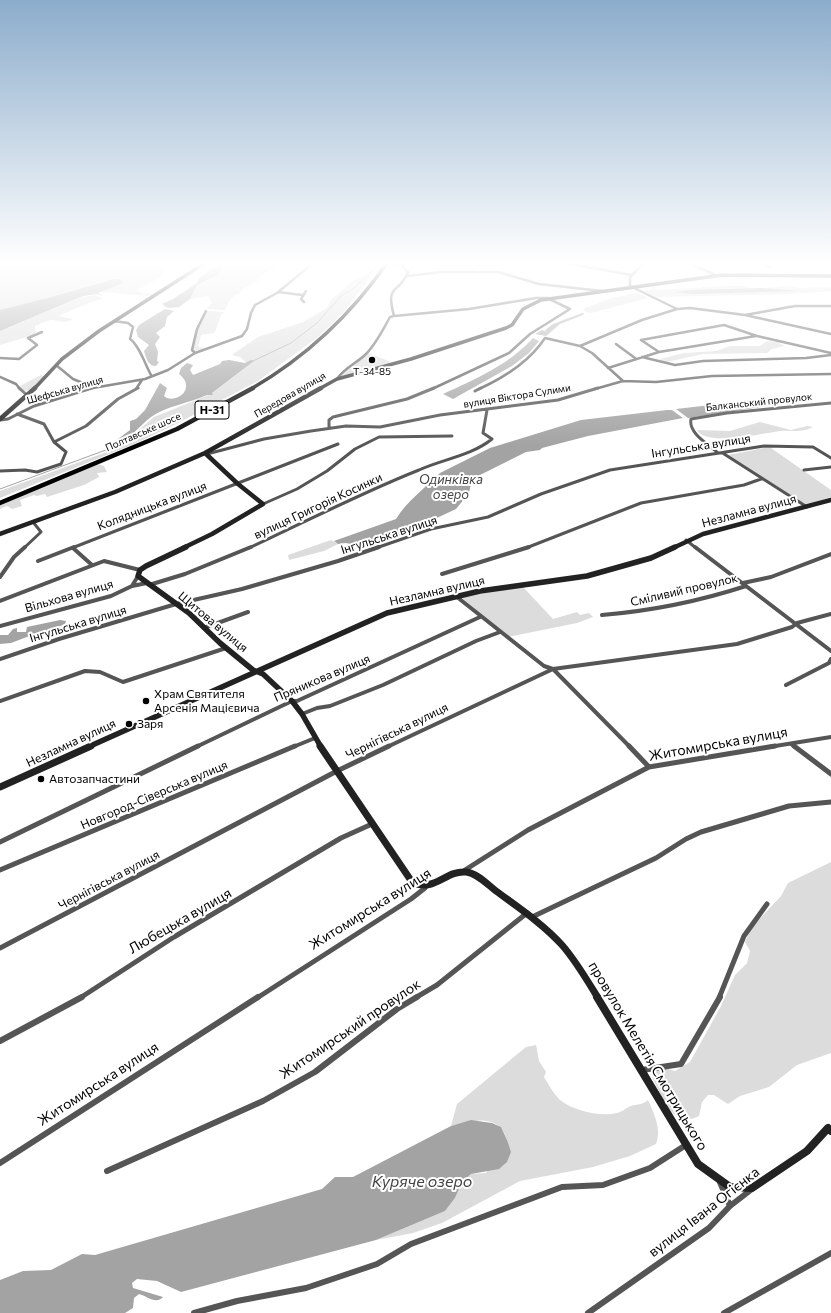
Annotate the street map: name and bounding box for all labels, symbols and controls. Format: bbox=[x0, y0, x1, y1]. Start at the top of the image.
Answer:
marker: Т-34-85 bbox=[367, 355, 377, 365]
place label: Т-34-85 bbox=[353, 366, 391, 378]
street label: Передова вулиця bbox=[252, 370, 328, 420]
street label: Шефська вулиця bbox=[25, 373, 105, 407]
street label: вулиця Віктора Сулими bbox=[463, 382, 571, 410]
street label: Балканський провулок bbox=[705, 390, 813, 414]
road number: Н-31 bbox=[195, 401, 229, 419]
street label: Полтавське шосе bbox=[103, 410, 183, 454]
street label: Інгульська вулиця bbox=[650, 431, 752, 461]
street label: вулиця Григорія Косинки bbox=[252, 470, 384, 542]
water label: Одинківка озеро bbox=[419, 472, 483, 503]
street label: Колядницька вулиця bbox=[95, 478, 209, 534]
street label: Незламна вулиця bbox=[700, 491, 798, 531]
street label: Інгульська вулиця bbox=[339, 513, 439, 557]
street label: Сміливий провулок bbox=[629, 571, 739, 609]
street label: Незламна вулиця bbox=[388, 573, 486, 609]
street label: Вільхова вулиця bbox=[23, 577, 115, 615]
street label: Щитова вулиця bbox=[175, 589, 251, 655]
street label: Інгульська вулиця bbox=[28, 602, 128, 646]
street label: Пряникова вулиця bbox=[272, 651, 372, 705]
place label: Храм Святителя Арсенія Мацієвича bbox=[154, 687, 260, 715]
marker: Храм Святителя Арсенія Мацієвича bbox=[141, 696, 151, 706]
street label: Чернігівська вулиця bbox=[343, 700, 451, 762]
street label: Незламна вулиця bbox=[24, 716, 118, 770]
place label: Заря bbox=[137, 717, 163, 731]
marker: Заря bbox=[124, 719, 134, 729]
street label: Житомирська вулиця bbox=[647, 724, 789, 764]
street label: Новгород-Сіверська вулиця bbox=[78, 757, 230, 833]
place label: Автозапчастини bbox=[49, 772, 140, 786]
marker: Автозапчастини bbox=[36, 774, 46, 784]
street label: Чернігівська вулиця bbox=[56, 847, 162, 913]
street label: Житомирська вулиця bbox=[306, 865, 434, 953]
street label: Любецька вулиця bbox=[125, 885, 235, 957]
street label: провулок Мелетія Смотрицького bbox=[585, 958, 711, 1154]
street label: Житомирський провулок bbox=[276, 975, 424, 1083]
street label: Житомирська вулиця bbox=[34, 1039, 162, 1129]
street label: вулиця Івана Огієнка bbox=[645, 1164, 763, 1260]
water label: Куряче озеро bbox=[372, 1172, 472, 1192]

